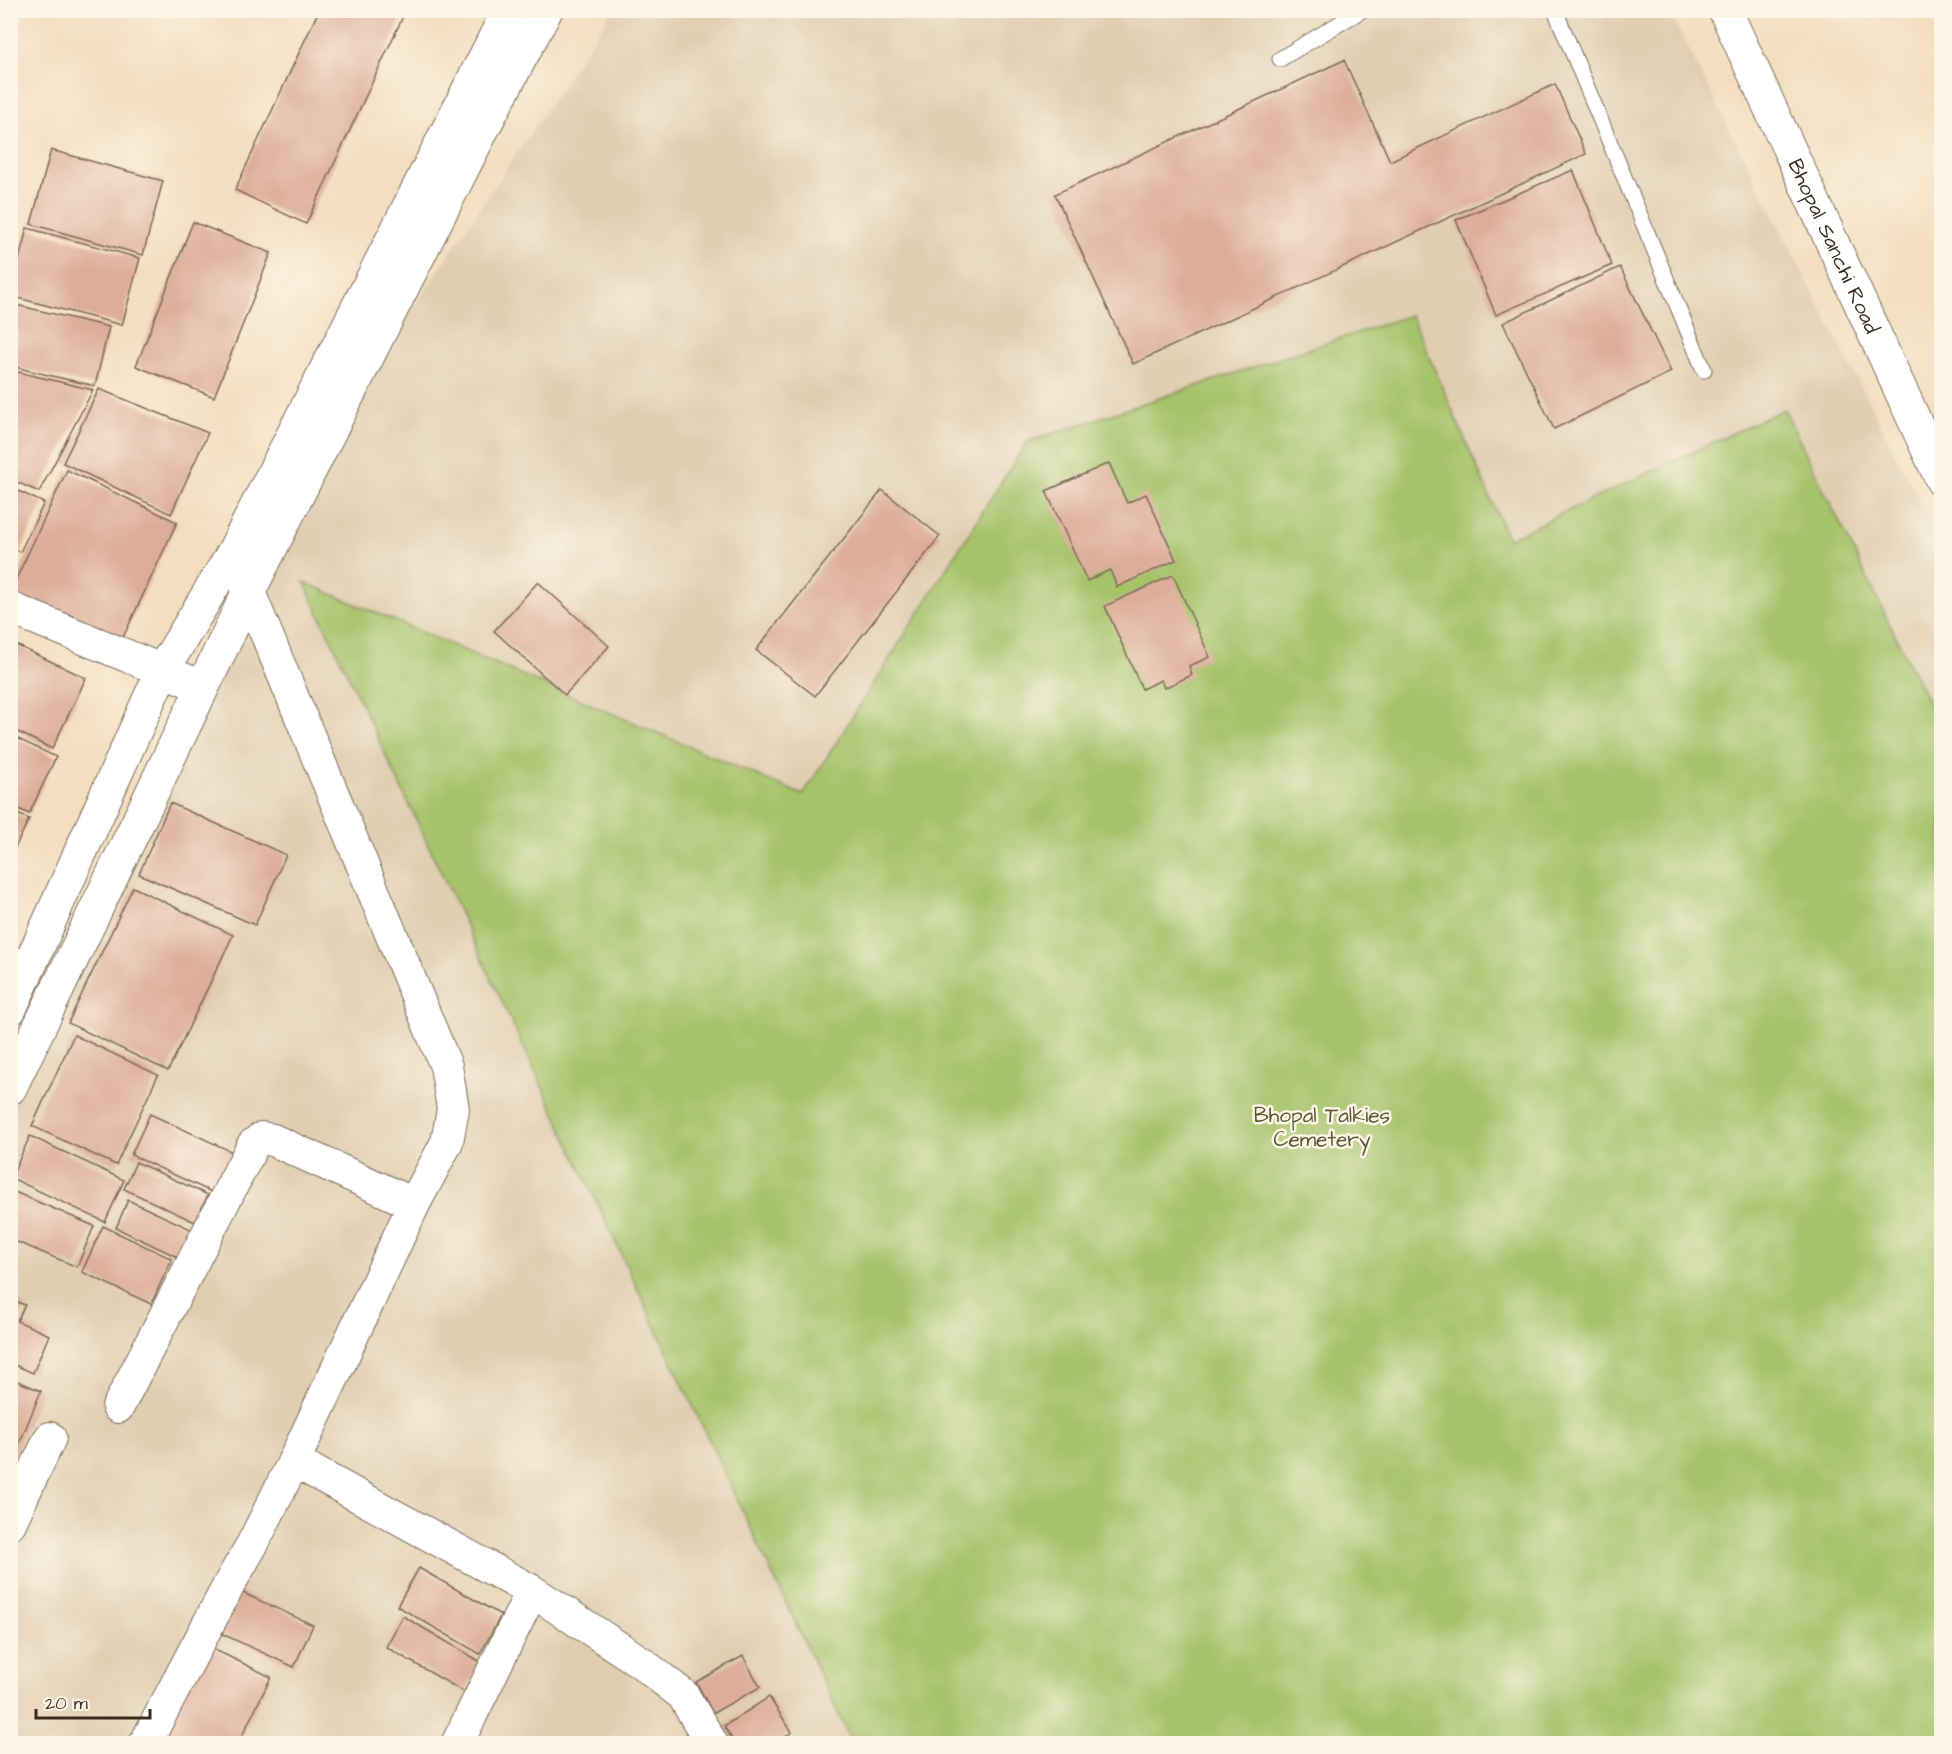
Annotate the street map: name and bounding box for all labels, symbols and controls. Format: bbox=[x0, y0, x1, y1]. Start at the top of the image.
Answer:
street label: Bhopal Sanchi Road bbox=[1781, 154, 1887, 338]
park label: Bhopal Talkies Cemetery bbox=[1254, 1101, 1390, 1156]
scale bar bbox=[36, 1682, 150, 1720]
text: 20 m bbox=[45, 1691, 88, 1716]

